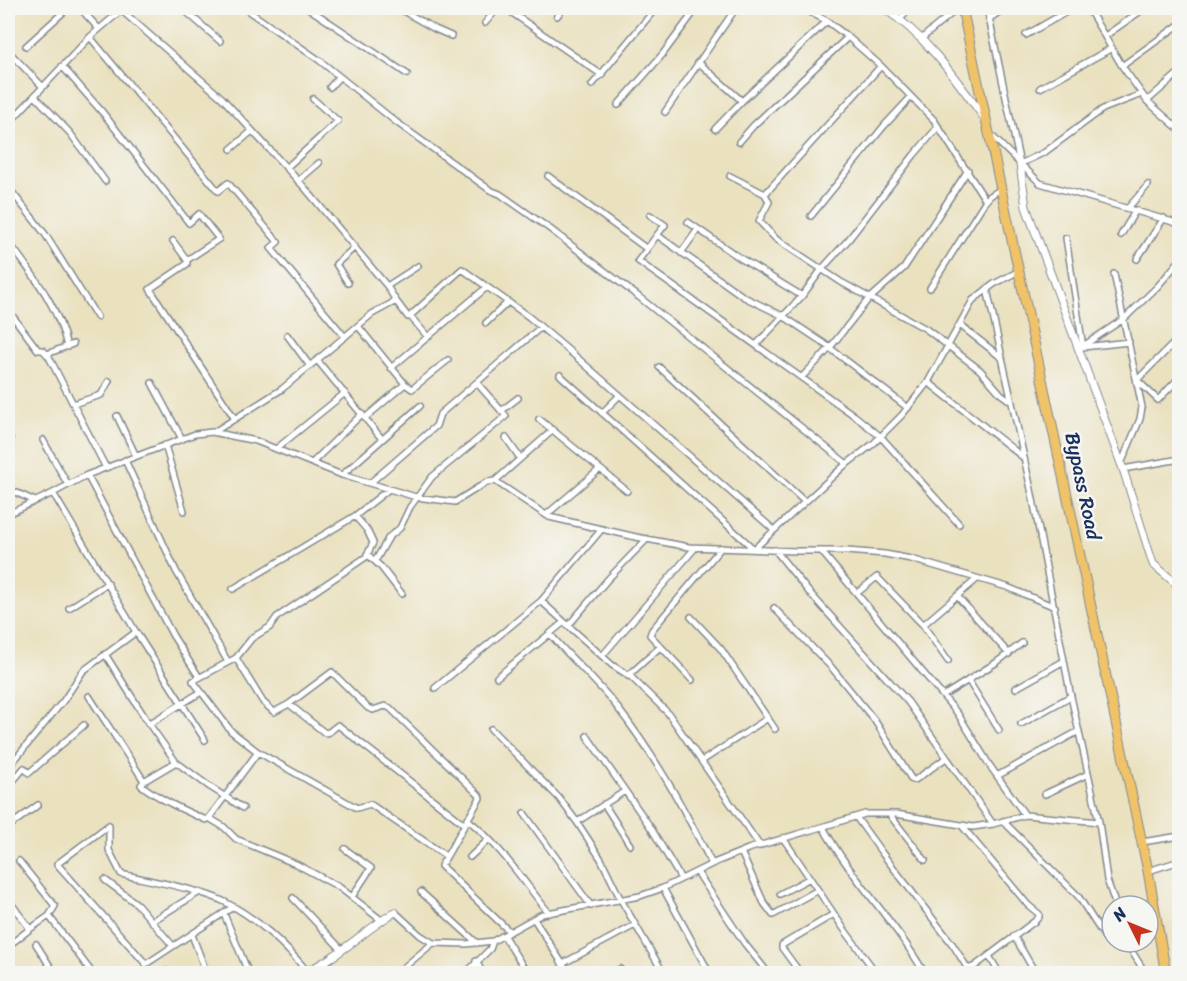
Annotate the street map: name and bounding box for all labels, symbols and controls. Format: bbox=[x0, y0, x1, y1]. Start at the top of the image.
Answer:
street label: Bypass Road bbox=[1055, 429, 1112, 544]
north arrow bbox=[1100, 894, 1160, 954]
text: N bbox=[1104, 900, 1134, 929]

